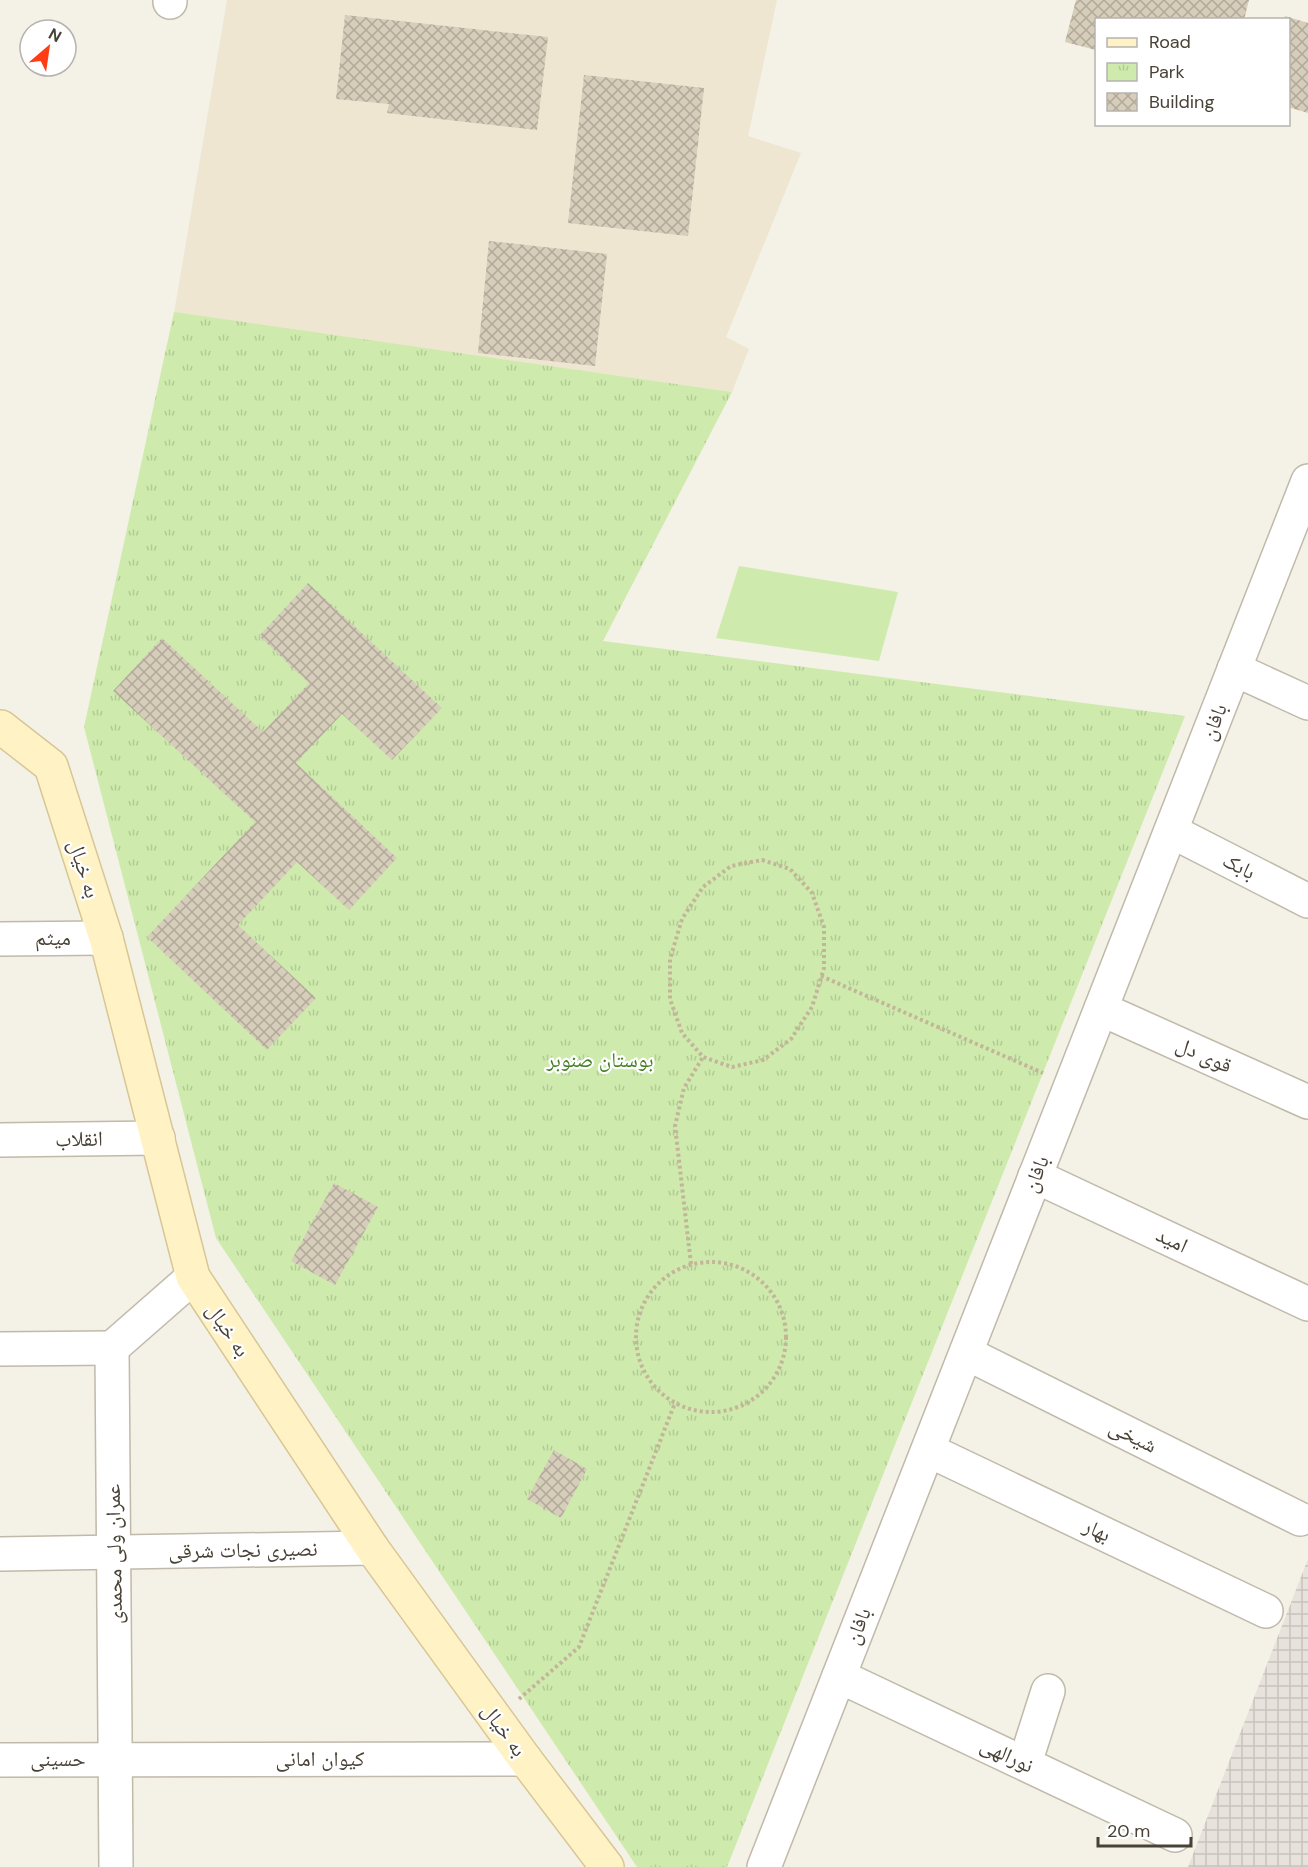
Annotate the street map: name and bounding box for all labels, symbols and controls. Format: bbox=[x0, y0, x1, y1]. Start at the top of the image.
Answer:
north arrow bbox=[18, 18, 78, 78]
legend bbox=[1095, 18, 1290, 126]
text: N bbox=[45, 23, 65, 47]
text: Road bbox=[1149, 30, 1191, 54]
text: Park bbox=[1149, 60, 1185, 84]
text: Building bbox=[1149, 90, 1214, 114]
street label: بافان bbox=[1194, 699, 1234, 745]
street label: به خیال bbox=[61, 836, 107, 902]
street label: بابک bbox=[1218, 846, 1260, 886]
street label: میثم bbox=[35, 924, 71, 952]
street label: قوی دل bbox=[1172, 1030, 1236, 1080]
park label: بوستان صنوبر bbox=[546, 1046, 653, 1074]
street label: انقلاب bbox=[55, 1125, 103, 1153]
street label: بافان bbox=[1016, 1151, 1056, 1197]
street label: امید bbox=[1152, 1221, 1192, 1259]
street label: به خیال bbox=[200, 1297, 256, 1363]
street label: شیخی bbox=[1104, 1413, 1162, 1459]
street label: عمران ولی محمدی bbox=[99, 1483, 129, 1624]
street label: بهار bbox=[1078, 1511, 1115, 1548]
street label: نصیری نجات شرقی bbox=[168, 1535, 318, 1565]
street label: بافان bbox=[838, 1603, 878, 1649]
street label: به خیال bbox=[475, 1698, 533, 1762]
street label: نورالهی bbox=[976, 1731, 1038, 1779]
street label: حسینی bbox=[30, 1745, 86, 1773]
street label: کیوان امانی bbox=[275, 1745, 365, 1773]
scale bar bbox=[1098, 1810, 1191, 1848]
text: 20 m bbox=[1107, 1819, 1150, 1843]

